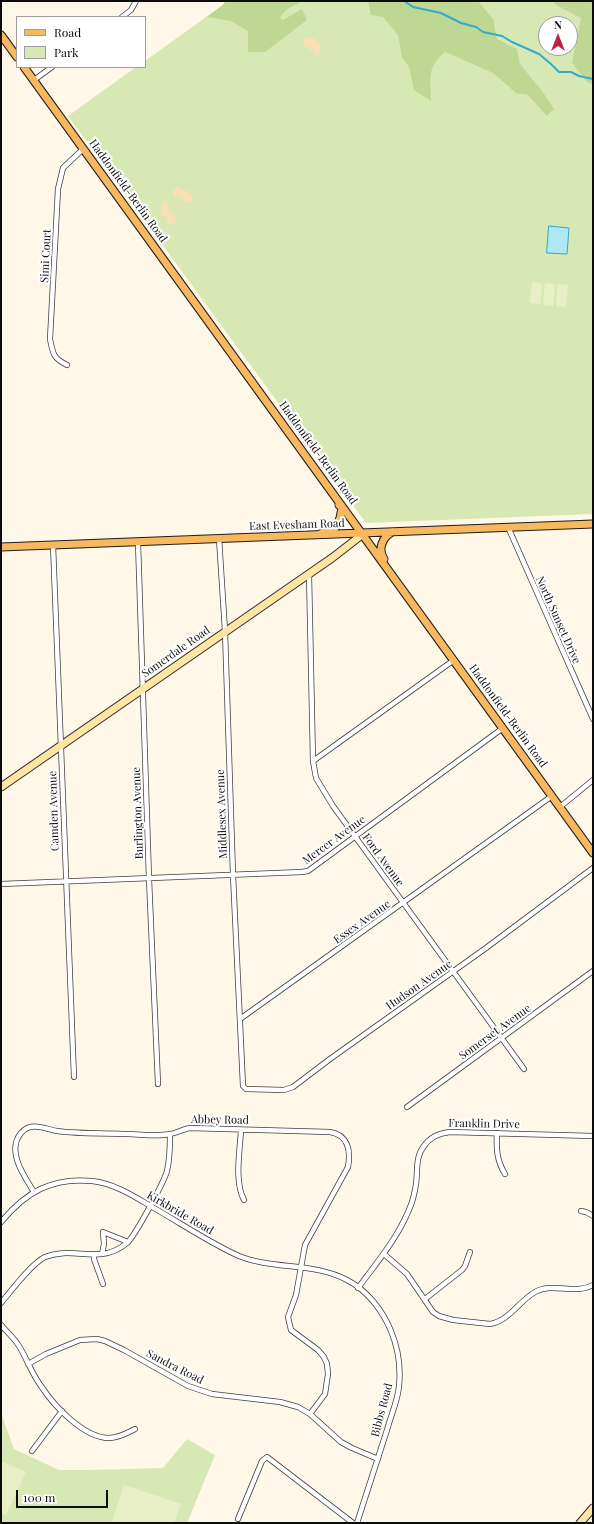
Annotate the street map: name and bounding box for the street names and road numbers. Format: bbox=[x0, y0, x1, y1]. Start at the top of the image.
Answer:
street label: Haddonfield-Berlin Road bbox=[86, 137, 170, 245]
street label: Simi Court bbox=[38, 229, 54, 283]
street label: Haddonfield-Berlin Road bbox=[276, 399, 360, 507]
street label: East Evesham Road bbox=[249, 517, 345, 533]
street label: North Sunset Drive bbox=[533, 574, 583, 666]
street label: Somerdale Road bbox=[139, 624, 213, 680]
street label: Haddonfield-Berlin Road bbox=[466, 662, 550, 770]
street label: Burlington Avenue bbox=[130, 767, 146, 859]
street label: Middlesex Avenue bbox=[214, 769, 230, 859]
street label: Camden Avenue bbox=[46, 771, 62, 851]
street label: Mercer Avenue bbox=[300, 813, 368, 867]
street label: Ford Avenue bbox=[359, 831, 407, 889]
street label: Essex Avenue bbox=[331, 897, 393, 947]
street label: Hudson Avenue bbox=[383, 957, 455, 1013]
street label: Somerset Avenue bbox=[456, 1001, 534, 1063]
street label: Abbey Road bbox=[191, 1113, 249, 1127]
street label: Franklin Drive bbox=[448, 1117, 520, 1131]
street label: Kirkbride Road bbox=[144, 1189, 216, 1237]
street label: Sandra Road bbox=[144, 1347, 206, 1387]
street label: Bibbs Road bbox=[368, 1382, 396, 1438]

